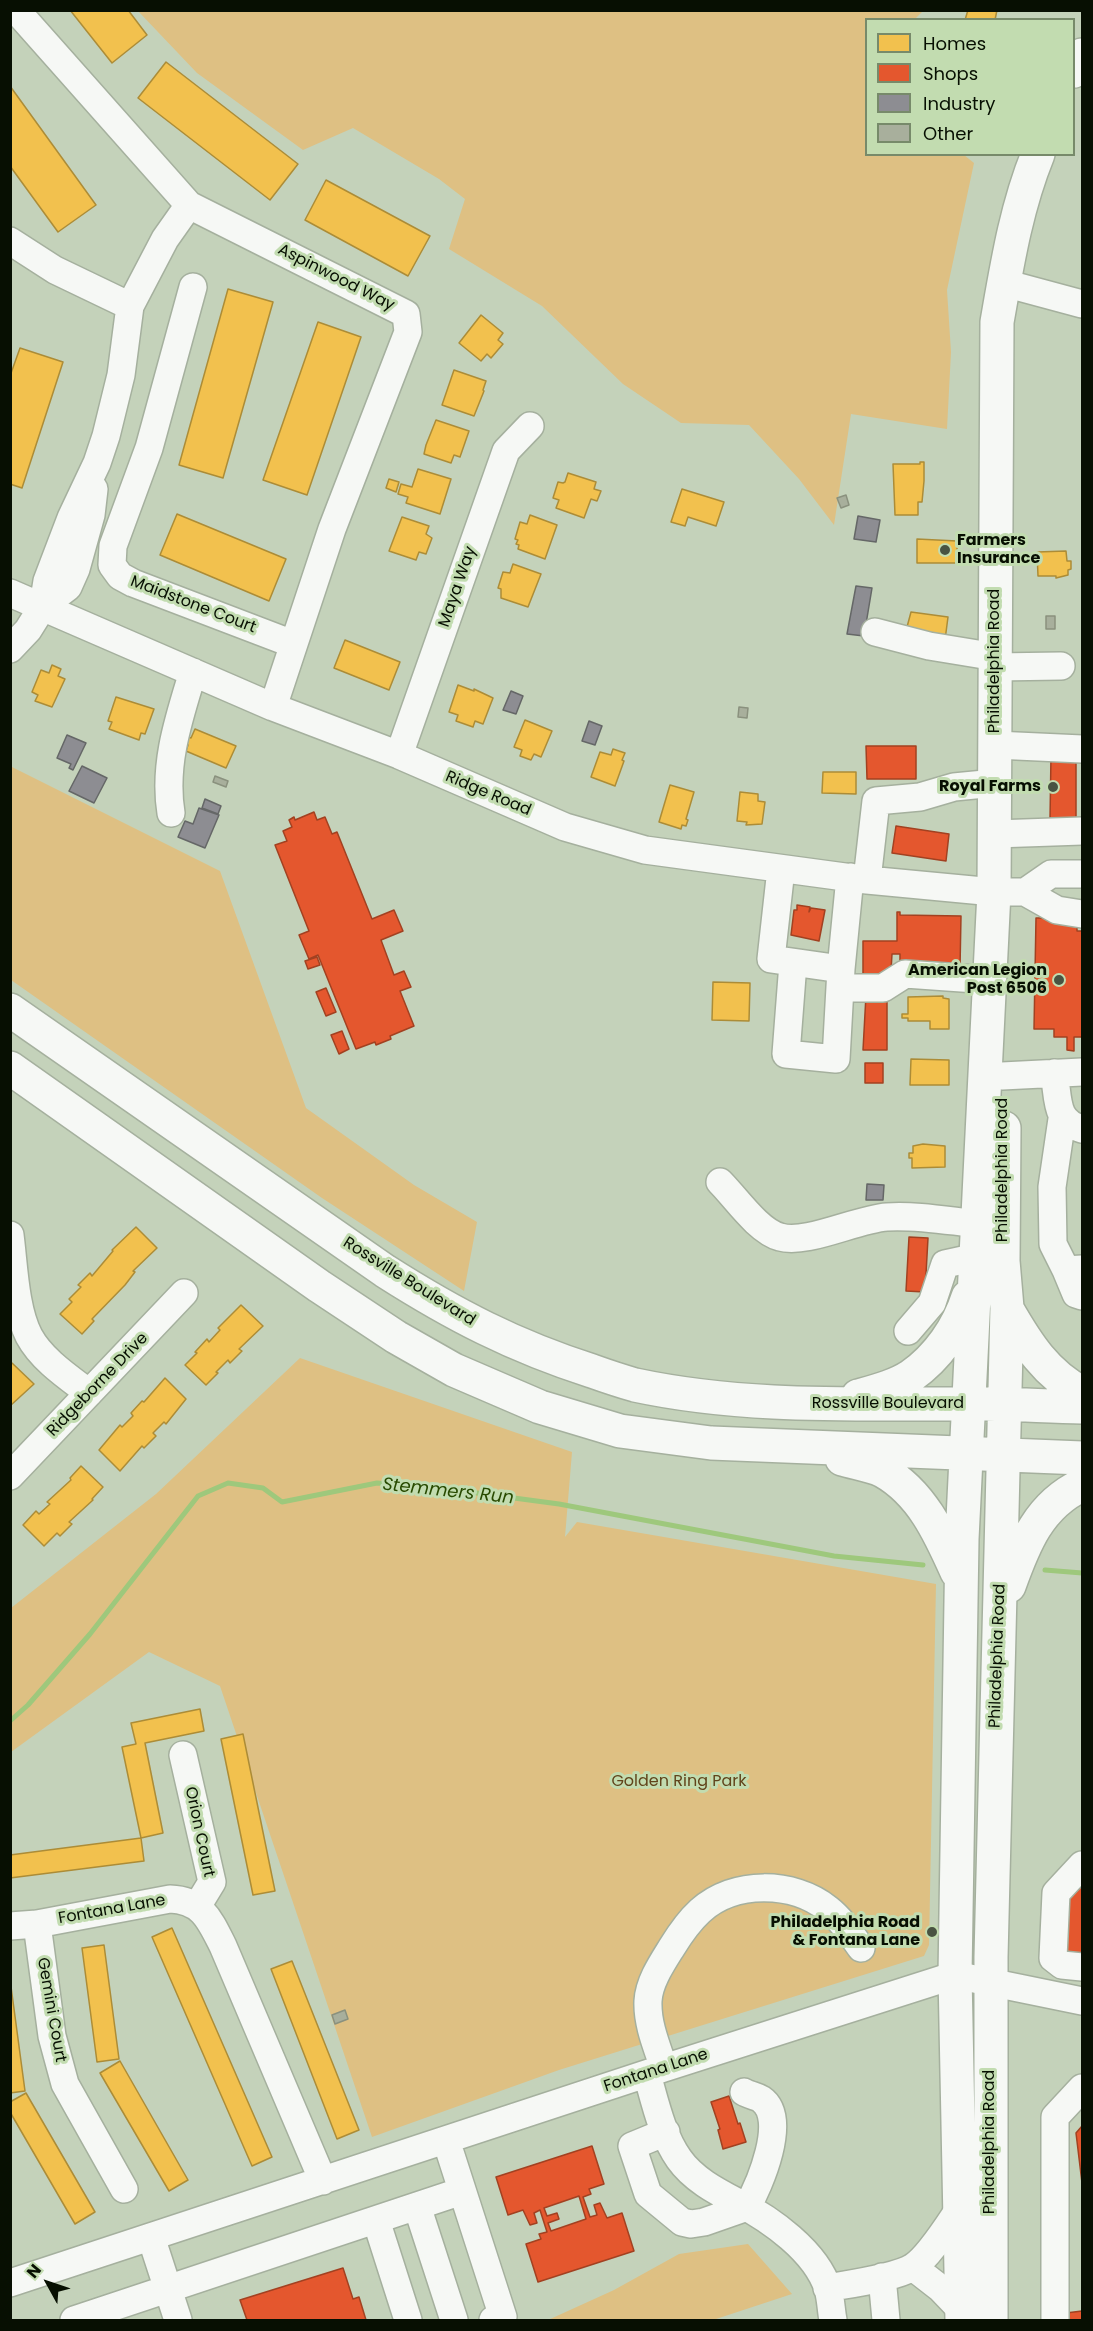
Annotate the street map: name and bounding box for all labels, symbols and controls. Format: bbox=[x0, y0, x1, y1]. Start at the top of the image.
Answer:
legend bbox=[865, 18, 1075, 156]
text: Homes bbox=[923, 31, 986, 56]
text: Shops bbox=[923, 61, 978, 86]
text: Industry bbox=[923, 91, 995, 116]
text: Other bbox=[923, 121, 973, 146]
street label: Aspinwood Way bbox=[275, 240, 397, 316]
place label: Farmers Insurance bbox=[957, 531, 1040, 569]
marker: Farmers Insurance bbox=[938, 543, 952, 557]
street label: Maya Way bbox=[435, 544, 481, 630]
street label: Maidstone Court bbox=[128, 572, 258, 638]
street label: Philadelphia Road bbox=[985, 589, 1005, 733]
street label: Ridge Road bbox=[442, 767, 534, 821]
place label: Royal Farms bbox=[939, 777, 1041, 797]
marker: Royal Farms bbox=[1046, 780, 1060, 794]
place label: American Legion Post 6506 bbox=[908, 961, 1047, 999]
marker: American Legion Post 6506 bbox=[1052, 973, 1066, 987]
street label: Philadelphia Road bbox=[993, 1098, 1013, 1242]
street label: Rossville Boulevard bbox=[339, 1233, 479, 1331]
street label: Ridgeborne Drive bbox=[44, 1329, 152, 1441]
street label: Rossville Boulevard bbox=[812, 1394, 964, 1414]
water label: Stemmers Run bbox=[381, 1474, 515, 1510]
street label: Philadelphia Road bbox=[986, 1583, 1010, 1729]
park label: Golden Ring Park bbox=[611, 1772, 747, 1792]
street label: Orion Court bbox=[180, 1785, 218, 1879]
street label: Fontana Lane bbox=[57, 1891, 167, 1929]
place label: Philadelphia Road & Fontana Lane bbox=[771, 1913, 920, 1951]
marker: Philadelphia Road & Fontana Lane bbox=[925, 1925, 939, 1939]
street label: Gemini Court bbox=[32, 1956, 70, 2064]
street label: Fontana Lane bbox=[601, 2045, 711, 2097]
street label: Philadelphia Road bbox=[980, 2070, 1000, 2214]
north arrow bbox=[18, 2253, 78, 2313]
text: N bbox=[21, 2259, 47, 2283]

